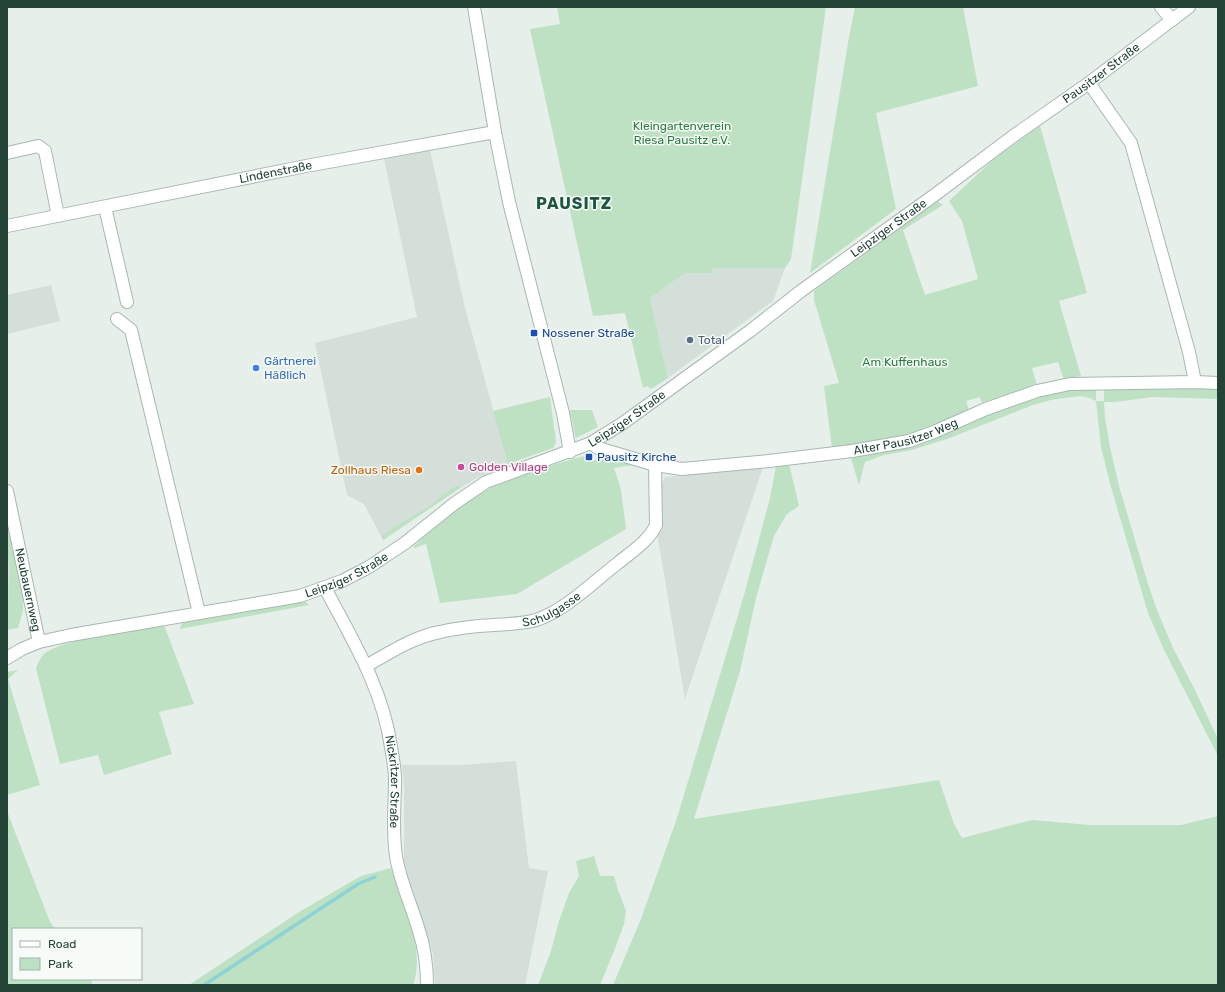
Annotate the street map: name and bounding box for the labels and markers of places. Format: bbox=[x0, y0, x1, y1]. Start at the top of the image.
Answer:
place label: Nossener Straße bbox=[542, 326, 635, 340]
marker: Nossener Straße bbox=[529, 328, 539, 338]
place label: Total bbox=[698, 333, 725, 347]
marker: Total bbox=[685, 335, 695, 345]
place label: Gärtnerei Häßlich bbox=[264, 354, 316, 382]
marker: Gärtnerei Häßlich bbox=[251, 363, 261, 373]
place label: Pausitz Kirche bbox=[597, 450, 677, 464]
marker: Pausitz Kirche bbox=[584, 452, 594, 462]
place label: Golden Village bbox=[469, 460, 548, 474]
marker: Golden Village bbox=[456, 462, 466, 472]
place label: Zollhaus Riesa bbox=[331, 463, 411, 477]
marker: Zollhaus Riesa bbox=[414, 465, 424, 475]

